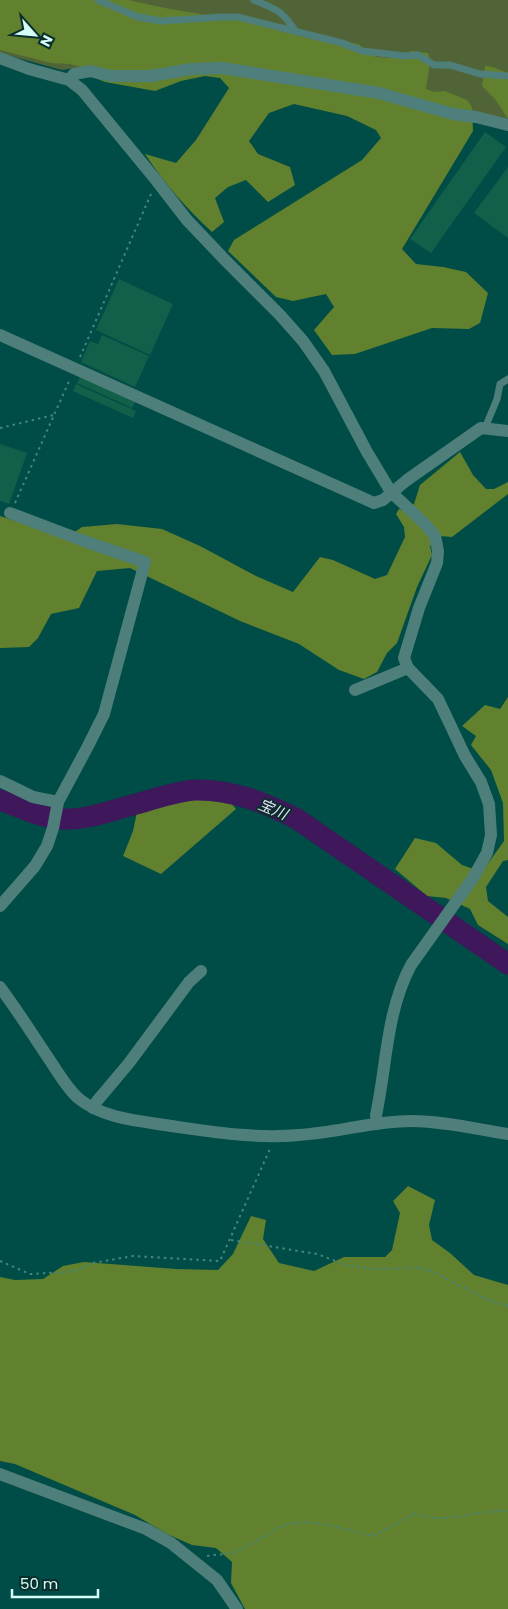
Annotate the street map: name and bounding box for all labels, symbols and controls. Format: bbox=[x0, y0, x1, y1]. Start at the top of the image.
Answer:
north arrow bbox=[10, 10, 60, 60]
text: N bbox=[35, 32, 58, 50]
water label: 宝川 bbox=[255, 793, 293, 825]
scale bar bbox=[12, 1566, 99, 1598]
text: 50 m bbox=[20, 1573, 58, 1594]

